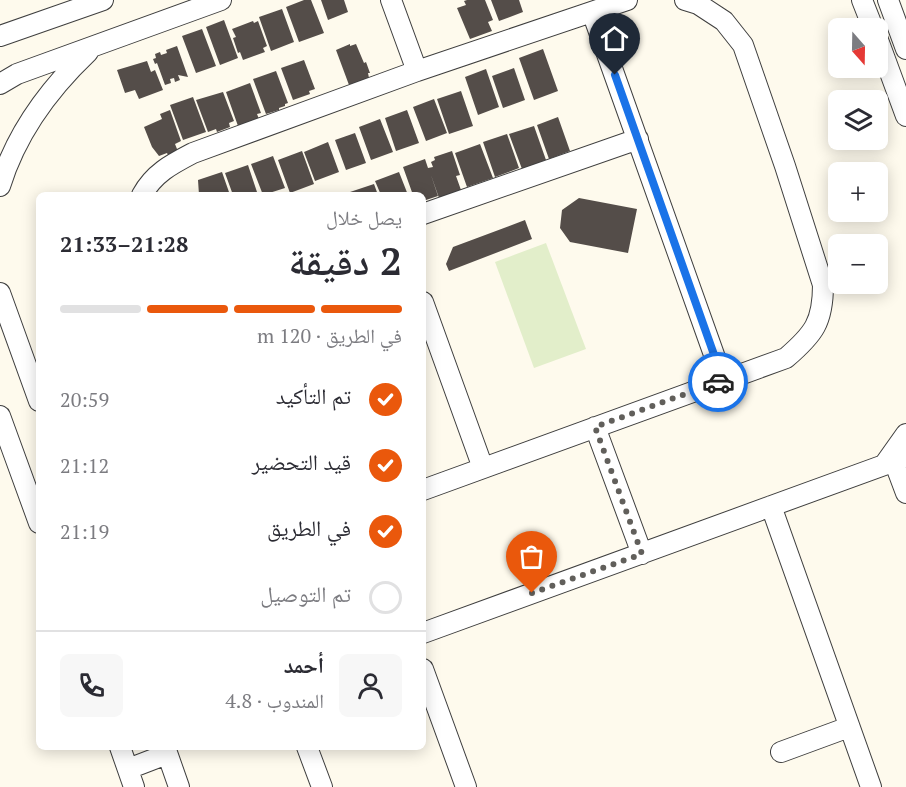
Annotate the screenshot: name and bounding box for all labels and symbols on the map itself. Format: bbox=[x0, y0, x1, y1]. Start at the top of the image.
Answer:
pin bbox=[589, 13, 640, 75]
north arrow bbox=[828, 18, 888, 78]
courier bbox=[688, 352, 748, 412]
pin bbox=[506, 531, 557, 593]

